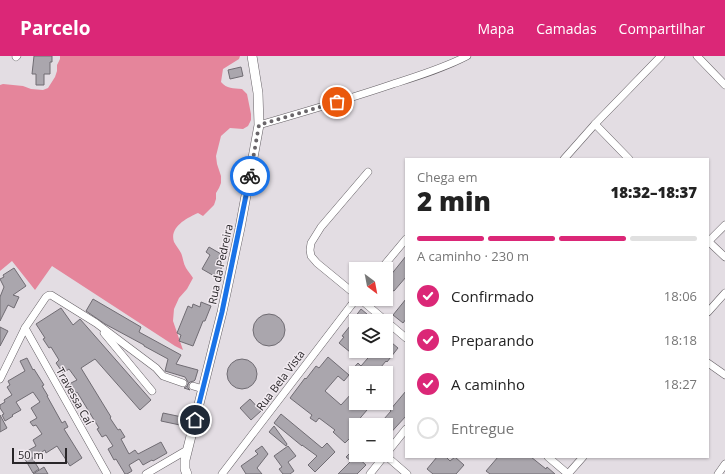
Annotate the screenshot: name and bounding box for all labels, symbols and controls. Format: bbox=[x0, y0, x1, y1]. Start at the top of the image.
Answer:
text: Parcelo bbox=[20, 15, 91, 41]
text: Mapa bbox=[478, 19, 514, 38]
text: Camadas bbox=[536, 19, 597, 38]
text: Compartilhar bbox=[619, 19, 705, 38]
pin bbox=[320, 85, 354, 119]
icon: bag bbox=[326, 91, 348, 113]
courier bbox=[230, 156, 270, 196]
icon: bike bbox=[239, 165, 261, 187]
text: Chega em bbox=[417, 168, 477, 186]
text: 18:32–18:37 bbox=[611, 182, 697, 202]
text: 2 min bbox=[417, 183, 491, 219]
street label: Rua da Pedreira bbox=[204, 222, 236, 306]
text: A caminho · 230 m bbox=[417, 247, 529, 265]
north arrow bbox=[349, 262, 393, 306]
map controls bbox=[349, 262, 393, 462]
icon: check bbox=[417, 285, 439, 307]
text: Confirmado bbox=[451, 286, 534, 306]
text: 18:06 bbox=[664, 287, 697, 305]
button: layers bbox=[349, 314, 393, 358]
icon: check bbox=[417, 329, 439, 351]
text: Preparando bbox=[451, 330, 534, 350]
text: 18:18 bbox=[664, 331, 697, 349]
street label: Rua Bela Vista bbox=[252, 347, 308, 413]
street label: Travessa Caí bbox=[53, 365, 97, 428]
button: + bbox=[349, 366, 393, 410]
icon: check bbox=[417, 373, 439, 395]
text: A caminho bbox=[451, 374, 525, 394]
text: 18:27 bbox=[664, 375, 697, 393]
pin bbox=[178, 403, 212, 437]
icon: home bbox=[184, 409, 206, 431]
button: − bbox=[349, 418, 393, 462]
text: Entregue bbox=[451, 418, 514, 438]
scale bar bbox=[12, 446, 67, 465]
text: 50 m bbox=[18, 447, 44, 462]

